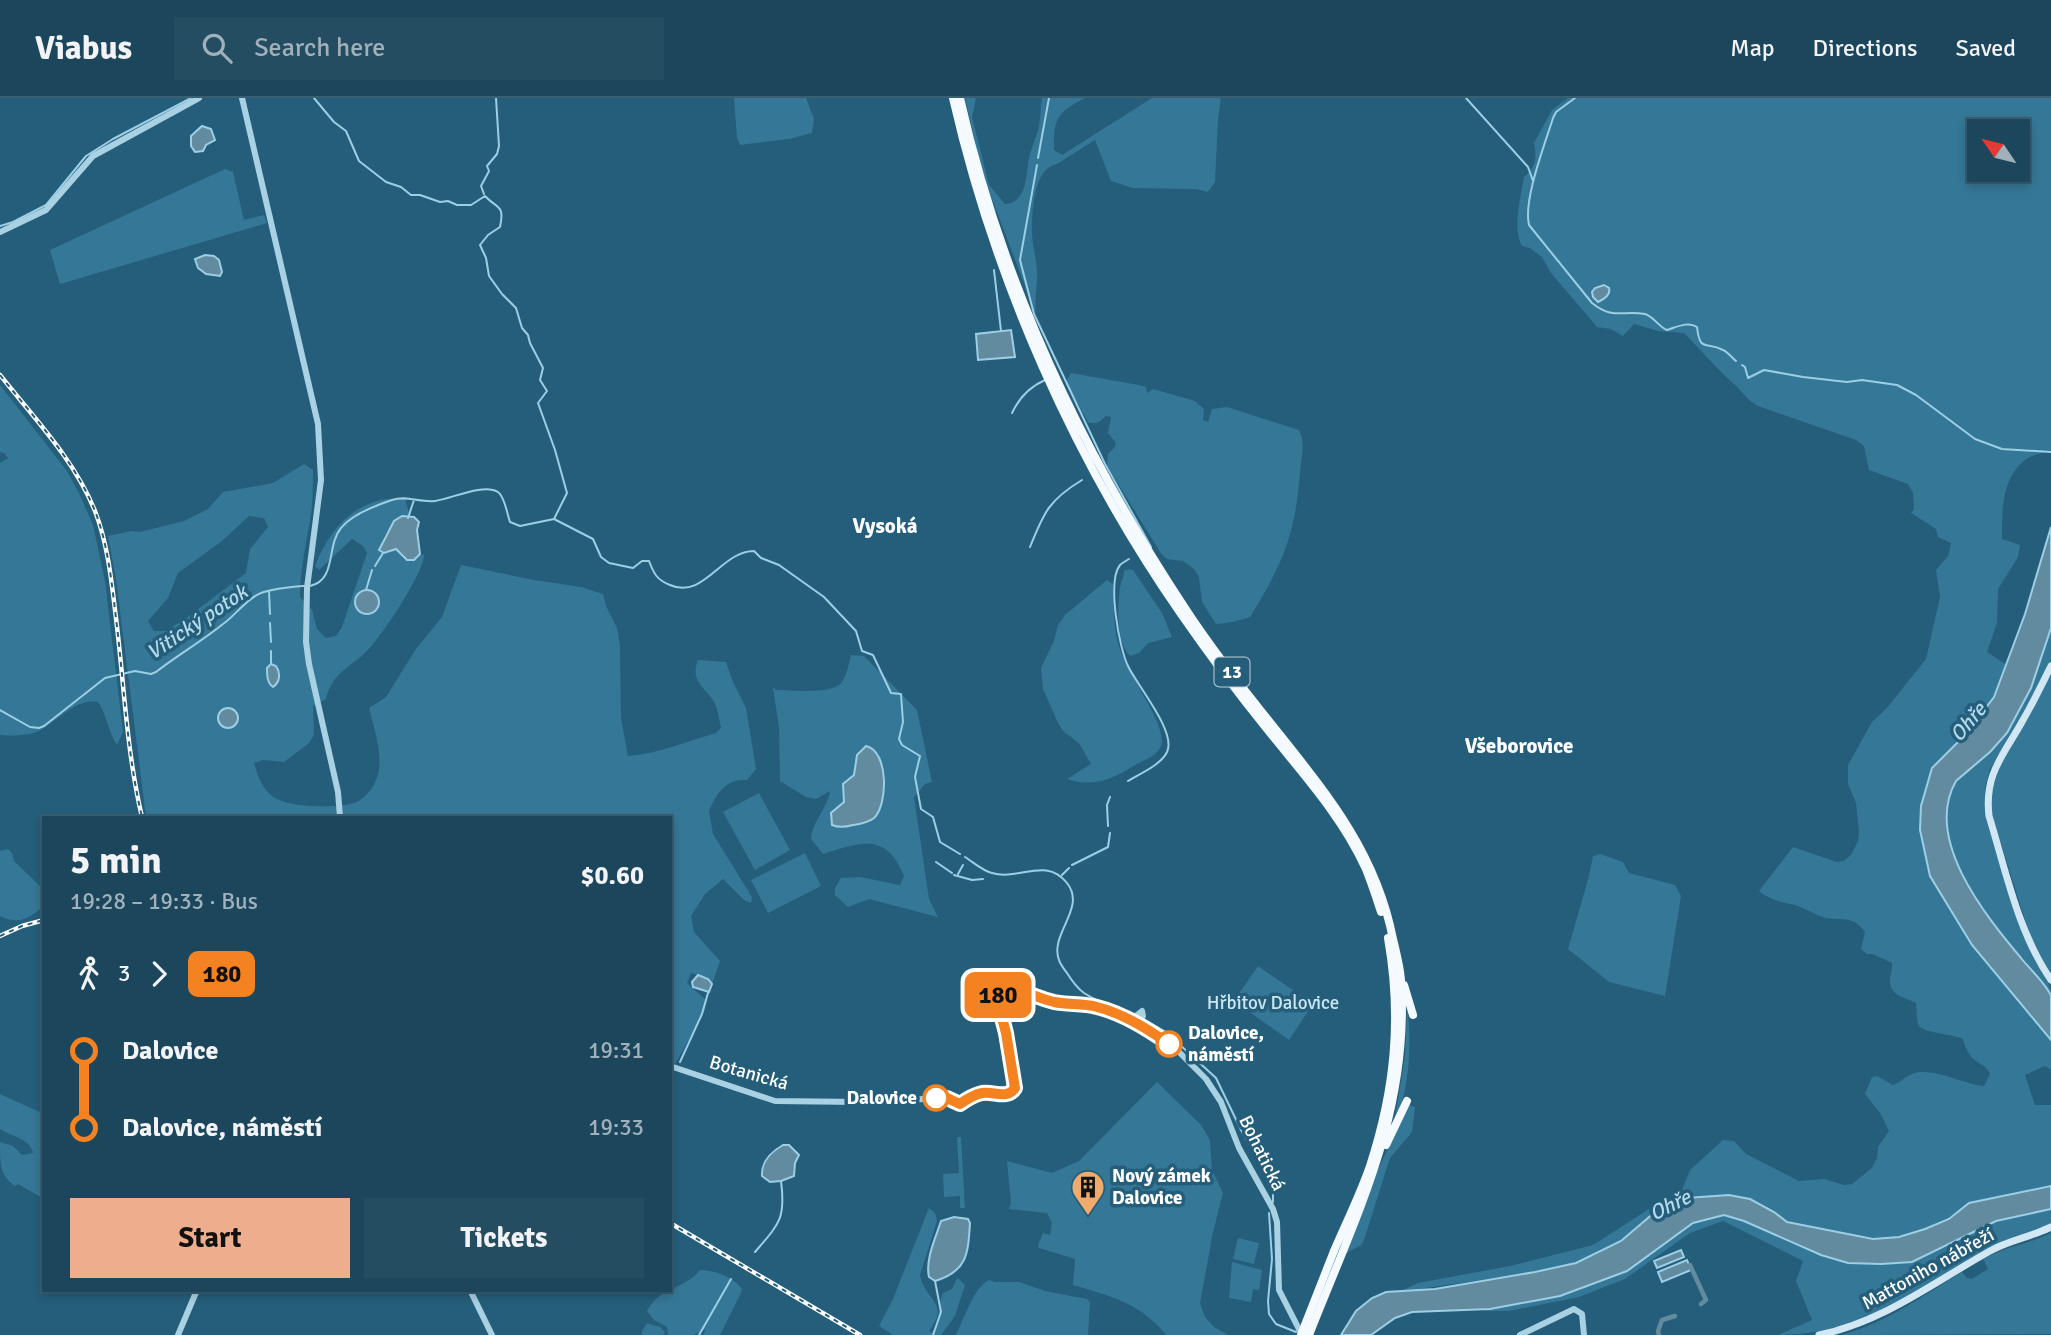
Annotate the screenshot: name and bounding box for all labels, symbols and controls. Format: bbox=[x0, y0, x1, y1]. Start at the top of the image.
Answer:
search box bbox=[174, 17, 664, 80]
text: Viabus bbox=[35, 28, 132, 69]
icon: search bbox=[198, 29, 236, 67]
text: Search here bbox=[254, 32, 385, 64]
text: Map bbox=[1730, 33, 1775, 63]
text: Directions bbox=[1813, 33, 1918, 63]
text: Saved bbox=[1956, 33, 2016, 63]
north arrow bbox=[1967, 119, 2030, 182]
map controls bbox=[1967, 119, 2030, 182]
district label: Vysoká bbox=[853, 513, 918, 539]
water label: Vitický potok bbox=[142, 577, 254, 665]
road number: 13 bbox=[1214, 658, 1250, 686]
water label: Ohře bbox=[1944, 696, 1993, 747]
district label: Všeborovice bbox=[1465, 733, 1573, 759]
text: 5 min bbox=[70, 837, 162, 884]
text: $0.60 bbox=[580, 860, 644, 892]
text: 19:28 – 19:33 · Bus bbox=[70, 887, 258, 916]
icon: walk bbox=[70, 955, 108, 993]
icon: forward bbox=[140, 955, 178, 993]
text: 3 bbox=[118, 959, 130, 988]
text: 180 bbox=[202, 959, 241, 989]
line badge: 180 bbox=[958, 972, 1038, 1018]
text: 180 bbox=[979, 980, 1017, 1010]
park label: Hřbitov Dalovice bbox=[1207, 991, 1339, 1015]
place label: Dalovice, náměstí bbox=[1188, 1021, 1264, 1067]
marker: Dalovice, náměstí bbox=[1156, 1031, 1182, 1057]
text: Dalovice bbox=[122, 1035, 218, 1067]
text: 19:31 bbox=[588, 1036, 644, 1065]
street label: Botanická bbox=[707, 1050, 791, 1096]
marker: Dalovice bbox=[923, 1085, 949, 1111]
place label: Dalovice bbox=[847, 1086, 917, 1110]
street label: Bohatická bbox=[1233, 1111, 1291, 1195]
text: Dalovice, náměstí bbox=[122, 1112, 322, 1144]
text: 19:33 bbox=[588, 1113, 644, 1142]
place label: Nový zámek Dalovice bbox=[1112, 1164, 1211, 1210]
building icon: Nový zámek Dalovice bbox=[1069, 1168, 1107, 1217]
water label: Ohře bbox=[1645, 1183, 1696, 1226]
button: Start bbox=[70, 1198, 350, 1278]
button: Tickets bbox=[364, 1198, 644, 1278]
street label: Mattoniho nábřeží bbox=[1858, 1222, 1999, 1315]

